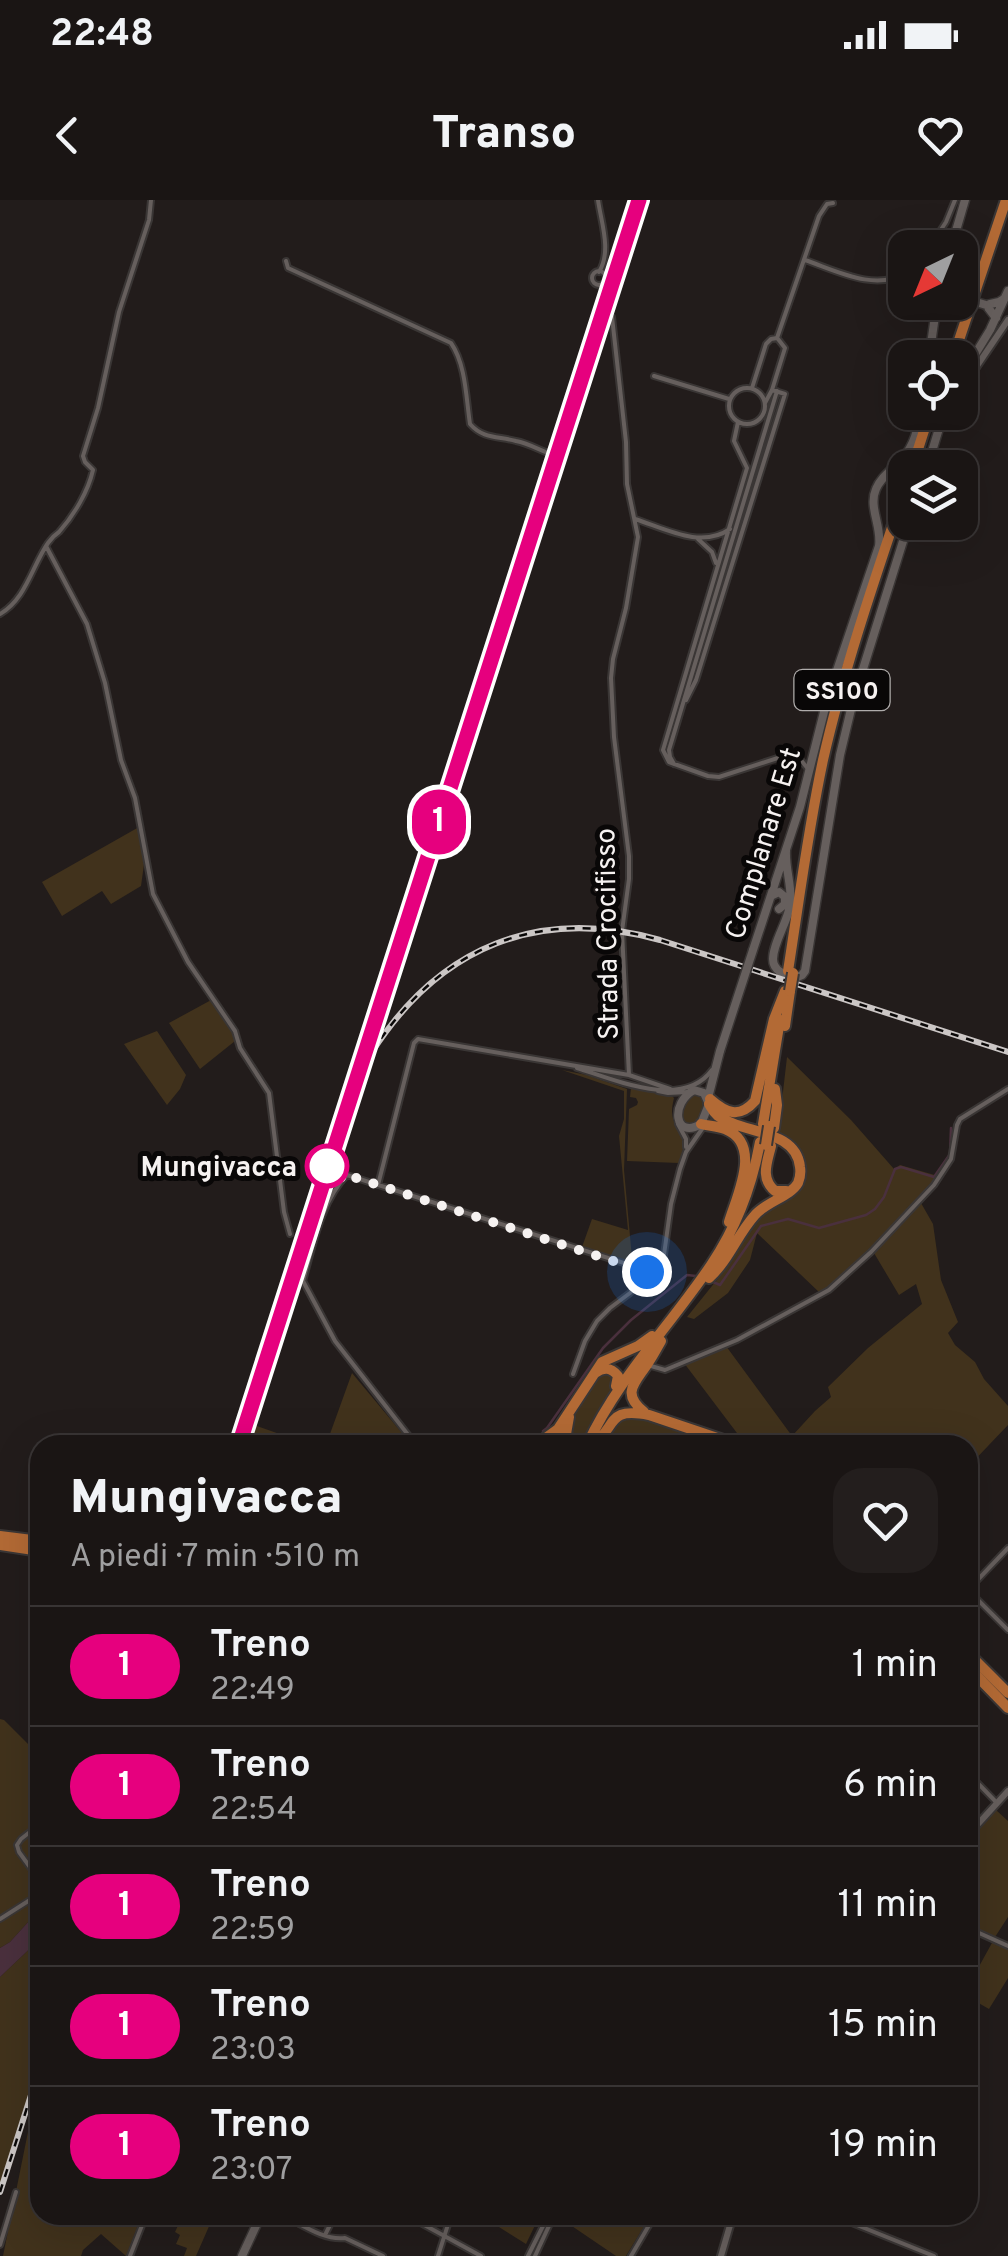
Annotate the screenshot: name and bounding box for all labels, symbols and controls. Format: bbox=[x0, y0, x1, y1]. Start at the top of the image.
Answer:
text: 22:48 bbox=[50, 11, 154, 60]
text: Transo bbox=[432, 107, 576, 164]
icon: back bbox=[40, 108, 95, 163]
icon: heart bbox=[913, 108, 968, 163]
north arrow bbox=[888, 230, 978, 320]
map controls bbox=[888, 230, 978, 540]
button: locate bbox=[888, 340, 978, 430]
button: layers bbox=[888, 450, 978, 540]
road number: SS100 bbox=[794, 670, 890, 710]
street label: Complanare Est bbox=[719, 744, 811, 944]
line badge: 1 bbox=[406, 790, 472, 854]
text: 1 bbox=[432, 800, 446, 844]
street label: Strada Crocifisso bbox=[589, 828, 629, 1040]
marker: Mungivacca bbox=[306, 1145, 348, 1187]
place label: Mungivacca bbox=[141, 1151, 297, 1187]
your location bbox=[622, 1247, 672, 1297]
button: heart bbox=[833, 1468, 938, 1573]
text: Mungivacca bbox=[70, 1470, 342, 1530]
text: A piedi · 7 min · 510 m bbox=[70, 1538, 360, 1578]
text: Treno bbox=[210, 1622, 311, 1671]
text: 1 min bbox=[852, 1642, 938, 1691]
text: 1 bbox=[118, 1644, 132, 1688]
text: 22:49 bbox=[210, 1671, 295, 1711]
text: Treno bbox=[210, 1742, 311, 1791]
text: 6 min bbox=[843, 1762, 938, 1811]
text: 1 bbox=[118, 1764, 132, 1808]
text: 22:54 bbox=[210, 1791, 297, 1831]
text: Treno bbox=[210, 1862, 311, 1911]
text: 11 min bbox=[837, 1882, 938, 1931]
text: 1 bbox=[118, 1884, 132, 1928]
text: 22:59 bbox=[210, 1911, 295, 1951]
text: Treno bbox=[210, 1982, 311, 2031]
text: 15 min bbox=[828, 2002, 938, 2051]
text: 1 bbox=[118, 2004, 132, 2048]
text: 23:03 bbox=[210, 2031, 296, 2071]
text: Treno bbox=[210, 2102, 311, 2151]
text: 19 min bbox=[829, 2122, 938, 2171]
text: 1 bbox=[118, 2124, 132, 2168]
text: 23:07 bbox=[210, 2151, 292, 2191]

